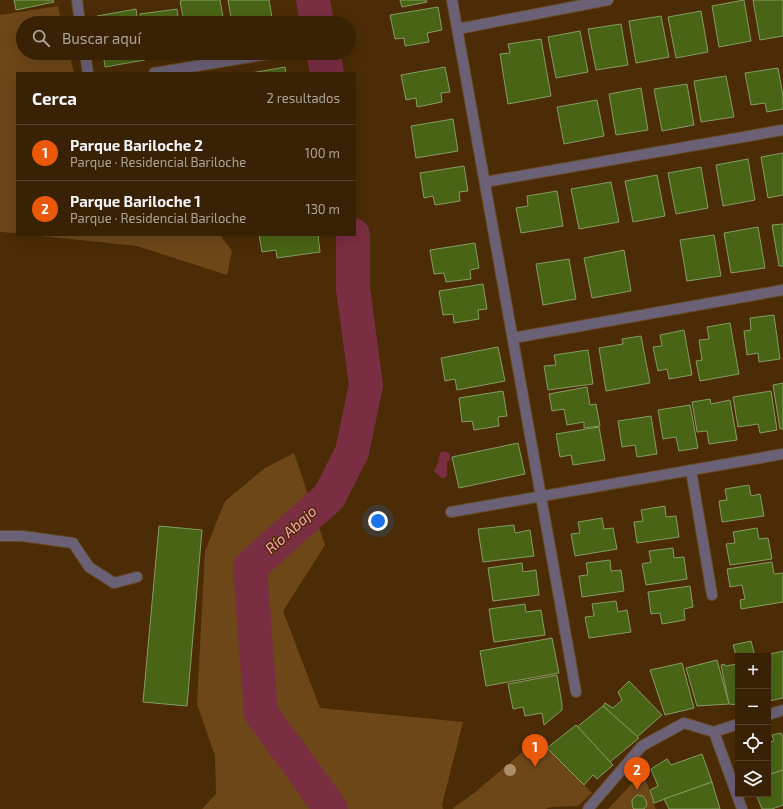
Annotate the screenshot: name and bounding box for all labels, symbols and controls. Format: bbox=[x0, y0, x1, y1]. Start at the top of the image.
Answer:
search box bbox=[16, 16, 356, 60]
icon: search bbox=[30, 27, 52, 49]
text: Buscar aquí bbox=[62, 29, 141, 47]
text: Cerca bbox=[32, 88, 77, 108]
text: 2 resultados bbox=[266, 90, 340, 106]
text: Parque Bariloche 2 bbox=[70, 136, 203, 154]
text: 1 bbox=[42, 145, 48, 161]
text: 100 m bbox=[305, 145, 340, 161]
text: Parque · Residencial Bariloche bbox=[70, 154, 246, 170]
text: Parque Bariloche 1 bbox=[70, 192, 201, 210]
text: 2 bbox=[41, 201, 49, 217]
text: 130 m bbox=[305, 201, 340, 217]
text: Parque · Residencial Bariloche bbox=[70, 210, 246, 226]
water label: Río Abajo bbox=[261, 501, 320, 558]
your location bbox=[368, 511, 388, 531]
map controls bbox=[735, 653, 771, 797]
button: + bbox=[735, 653, 771, 689]
button: − bbox=[735, 689, 771, 725]
button: locate bbox=[735, 725, 771, 761]
pin: 1 bbox=[522, 734, 548, 767]
pin: 2 bbox=[624, 757, 650, 790]
button: layers bbox=[735, 761, 771, 797]

